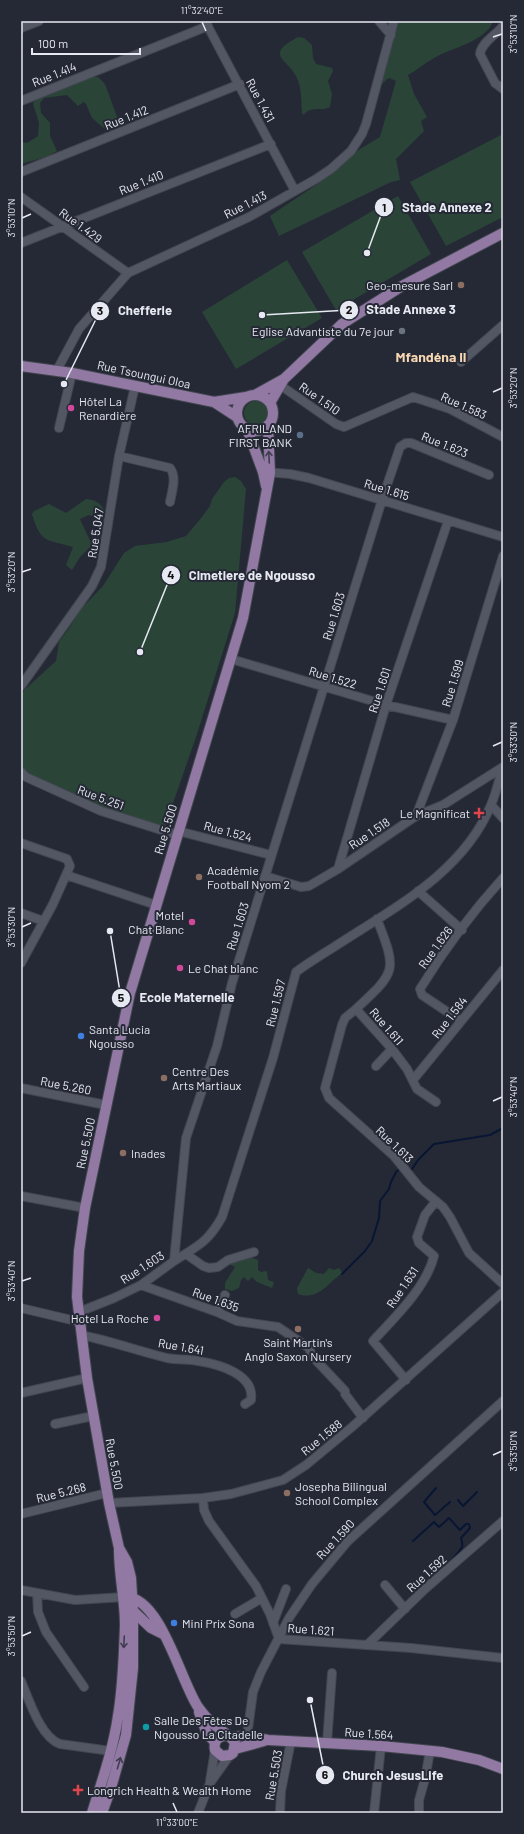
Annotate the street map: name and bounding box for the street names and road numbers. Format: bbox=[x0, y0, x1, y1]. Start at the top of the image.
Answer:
street label: Rue 1.414 bbox=[30, 59, 78, 89]
street label: Rue 1.431 bbox=[244, 76, 278, 124]
street label: Rue 1.412 bbox=[102, 102, 150, 132]
street label: Rue 1.410 bbox=[117, 167, 165, 197]
street label: Rue 1.413 bbox=[221, 187, 269, 221]
street label: Rue 1.429 bbox=[57, 205, 105, 245]
street label: Rue Tsoungui Oloa bbox=[96, 357, 192, 391]
street label: Rue 1.510 bbox=[297, 379, 343, 417]
street label: Rue 1.583 bbox=[439, 389, 489, 421]
street label: Rue 1.623 bbox=[420, 428, 470, 460]
street label: Rue 1.615 bbox=[363, 476, 411, 502]
street label: Rue 5.047 bbox=[84, 507, 106, 559]
street label: Rue 1.603 bbox=[319, 590, 347, 642]
street label: Rue 1.599 bbox=[438, 658, 466, 708]
street label: Rue 1.522 bbox=[307, 663, 359, 691]
street label: Rue 1.601 bbox=[365, 666, 393, 714]
street label: Rue 5.251 bbox=[76, 782, 126, 812]
street label: Rue 5.500 bbox=[151, 802, 179, 856]
street label: Rue 1.518 bbox=[346, 814, 392, 852]
street label: Rue 1.524 bbox=[202, 818, 254, 844]
street label: Rue 1.603 bbox=[223, 900, 251, 952]
street label: Rue 1.626 bbox=[415, 923, 455, 971]
street label: Rue 1.597 bbox=[262, 978, 288, 1028]
street label: Rue 1.584 bbox=[428, 993, 470, 1041]
street label: Rue 1.611 bbox=[367, 1005, 407, 1047]
street label: Rue 5.260 bbox=[39, 1073, 93, 1097]
street label: Rue 5.500 bbox=[73, 1116, 97, 1170]
street label: Rue 1.613 bbox=[373, 1123, 417, 1165]
street label: Rue 1.603 bbox=[118, 1248, 166, 1286]
street label: Rue 1.631 bbox=[383, 1264, 421, 1310]
street label: Rue 1.635 bbox=[191, 1284, 241, 1314]
street label: Rue 1.641 bbox=[157, 1335, 205, 1357]
street label: Rue 1.588 bbox=[298, 1416, 344, 1458]
street label: Rue 5.500 bbox=[104, 1437, 126, 1491]
street label: Rue 5.268 bbox=[35, 1479, 87, 1505]
street label: Rue 1.590 bbox=[313, 1516, 357, 1562]
street label: Rue 1.592 bbox=[403, 1551, 449, 1595]
street label: Rue 1.621 bbox=[287, 1620, 335, 1638]
street label: Rue 1.564 bbox=[344, 1724, 394, 1742]
street label: Rue 5.503 bbox=[262, 1749, 284, 1801]

